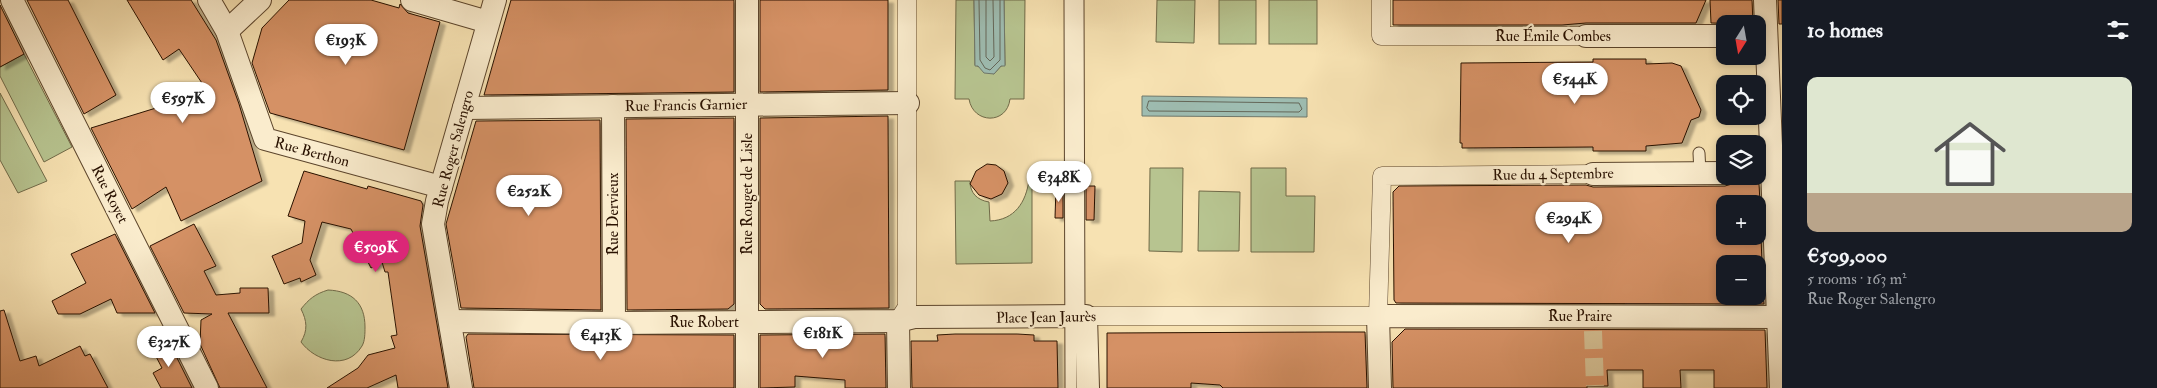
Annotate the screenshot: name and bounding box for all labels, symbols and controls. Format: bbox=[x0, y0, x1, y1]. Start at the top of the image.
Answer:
north arrow bbox=[1716, 15, 1766, 65]
map controls bbox=[1716, 15, 1766, 305]
icon: filters bbox=[2104, 16, 2132, 44]
text: 10 homes bbox=[1807, 17, 1883, 44]
pin: €193K bbox=[311, 23, 381, 66]
street label: Rue Émile Combes bbox=[1495, 25, 1611, 46]
text: €193K bbox=[326, 30, 366, 50]
pin: €544K bbox=[1540, 62, 1610, 105]
text: €544K bbox=[1553, 69, 1597, 89]
button: locate bbox=[1716, 75, 1766, 125]
pin: €597K bbox=[148, 82, 218, 124]
text: €597K bbox=[161, 88, 205, 108]
street label: Rue Roger Salengro bbox=[429, 89, 478, 210]
street label: Rue Francis Garnier bbox=[625, 95, 748, 116]
icon: home bbox=[1925, 109, 2015, 199]
street label: Rue Berthon bbox=[272, 133, 352, 172]
street label: Rue Rouget de Lisle bbox=[738, 133, 757, 255]
button: layers bbox=[1716, 135, 1766, 185]
pin: €348K bbox=[1024, 160, 1094, 203]
street label: Rue Royet bbox=[87, 162, 132, 227]
street label: Rue du 4 Septembre bbox=[1492, 164, 1614, 186]
text: €348K bbox=[1038, 167, 1080, 187]
street label: Rue Dervieux bbox=[604, 172, 623, 256]
pin: €252K bbox=[494, 174, 564, 217]
text: €252K bbox=[507, 181, 551, 201]
button: + bbox=[1716, 195, 1766, 245]
pin: €294K bbox=[1534, 202, 1604, 244]
text: €294K bbox=[1546, 208, 1592, 228]
pin: €509K bbox=[341, 230, 411, 273]
text: €509K bbox=[354, 237, 398, 257]
text: €509,000 bbox=[1807, 242, 1887, 269]
button: − bbox=[1716, 255, 1766, 305]
text: 5 rooms · 163 m² bbox=[1807, 269, 1907, 289]
text: Rue Roger Salengro bbox=[1807, 289, 1935, 309]
street label: Place Jean Jaurès bbox=[996, 307, 1096, 329]
street label: Rue Praire bbox=[1548, 307, 1612, 326]
street label: Rue Robert bbox=[669, 313, 739, 332]
pin: €181K bbox=[788, 316, 858, 359]
pin: €413K bbox=[566, 318, 636, 361]
text: €181K bbox=[803, 323, 843, 343]
text: €413K bbox=[580, 325, 622, 345]
pin: €327K bbox=[134, 326, 204, 368]
text: €327K bbox=[148, 332, 190, 352]

